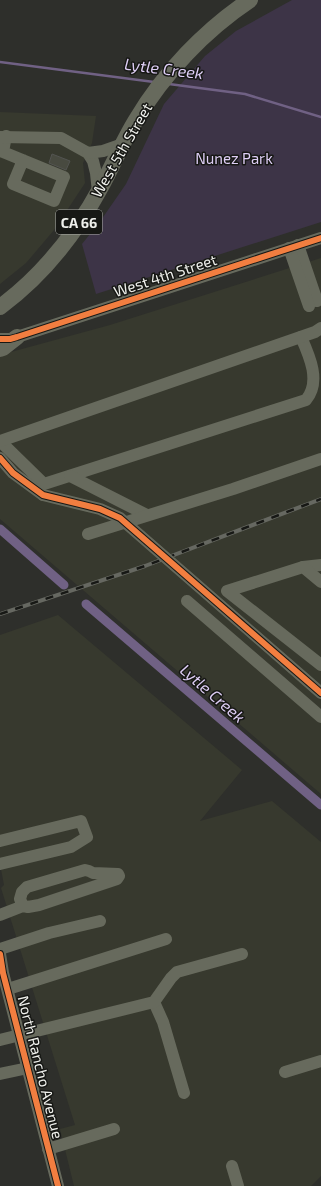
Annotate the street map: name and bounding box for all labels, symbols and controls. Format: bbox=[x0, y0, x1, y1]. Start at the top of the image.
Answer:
water label: Lytle Creek bbox=[123, 54, 205, 83]
street label: West 5th Street bbox=[87, 99, 155, 200]
park label: Nunez Park bbox=[195, 149, 273, 167]
road number: CA 66 bbox=[56, 210, 102, 234]
street label: West 4th Street bbox=[111, 250, 219, 300]
water label: Lytle Creek bbox=[176, 660, 249, 727]
street label: North Rancho Avenue bbox=[14, 994, 68, 1140]

